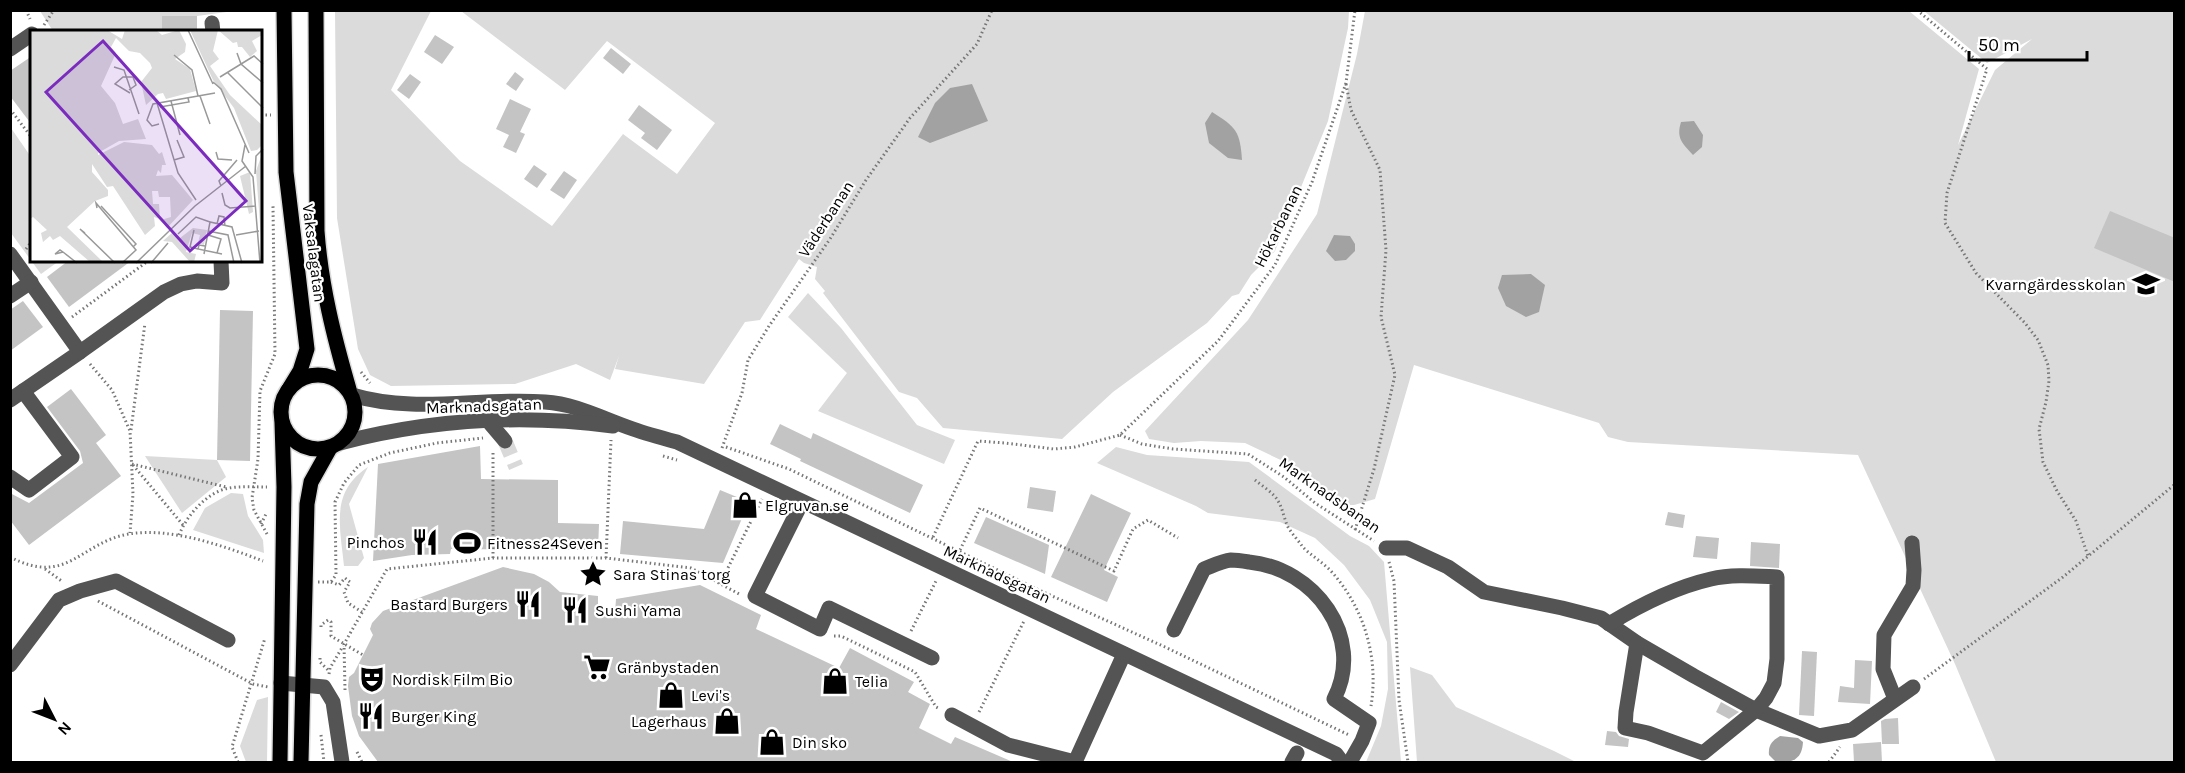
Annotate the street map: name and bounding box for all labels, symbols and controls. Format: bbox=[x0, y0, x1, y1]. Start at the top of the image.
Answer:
scale bar bbox=[1969, 24, 2088, 62]
inset map bbox=[30, 30, 262, 262]
text: 50 m bbox=[1978, 34, 2020, 56]
street label: Väderbanan bbox=[794, 177, 858, 261]
street label: Hökarbanan bbox=[1250, 182, 1306, 270]
street label: Vaksalagatan bbox=[299, 203, 329, 303]
school or university icon: Kvarngärdesskolan bbox=[2131, 269, 2161, 299]
place label: Kvarngärdesskolan bbox=[1985, 275, 2126, 294]
street label: Marknadsgatan bbox=[426, 394, 542, 418]
street label: Marknadsbanan bbox=[1275, 453, 1385, 537]
shop icon: Elgruvan.se bbox=[730, 490, 760, 520]
place label: Elgruvan.se bbox=[765, 496, 849, 515]
restaurant icon: Pinchos bbox=[410, 527, 440, 557]
sports icon: Fitness24Seven bbox=[452, 528, 482, 558]
place label: Pinchos bbox=[347, 533, 405, 552]
place label: Fitness24Seven bbox=[487, 534, 603, 553]
street label: Marknadsgatan bbox=[940, 541, 1054, 607]
place icon: Sara Stinas torg bbox=[578, 559, 608, 589]
place label: Sara Stinas torg bbox=[613, 565, 730, 584]
restaurant icon: Bastard Burgers bbox=[513, 589, 543, 619]
place label: Bastard Burgers bbox=[390, 595, 508, 614]
restaurant icon: Sushi Yama bbox=[560, 595, 590, 625]
place label: Sushi Yama bbox=[595, 601, 681, 620]
supermarket icon: Gränbystaden bbox=[582, 652, 612, 682]
place label: Gränbystaden bbox=[617, 658, 719, 677]
theatre icon: Nordisk Film Bio bbox=[357, 664, 387, 694]
shop icon: Telia bbox=[820, 666, 850, 696]
place label: Nordisk Film Bio bbox=[392, 670, 513, 689]
place label: Telia bbox=[855, 672, 888, 691]
shop icon: Levi's bbox=[656, 680, 686, 710]
place label: Levi's bbox=[691, 686, 730, 705]
north arrow bbox=[24, 689, 84, 749]
restaurant icon: Burger King bbox=[356, 701, 386, 731]
shop icon: Lagerhaus bbox=[712, 706, 742, 736]
place label: Burger King bbox=[391, 707, 476, 726]
place label: Lagerhaus bbox=[631, 712, 707, 731]
text: N bbox=[54, 718, 76, 739]
shop icon: Din sko bbox=[757, 727, 787, 757]
place label: Din sko bbox=[792, 733, 847, 752]

